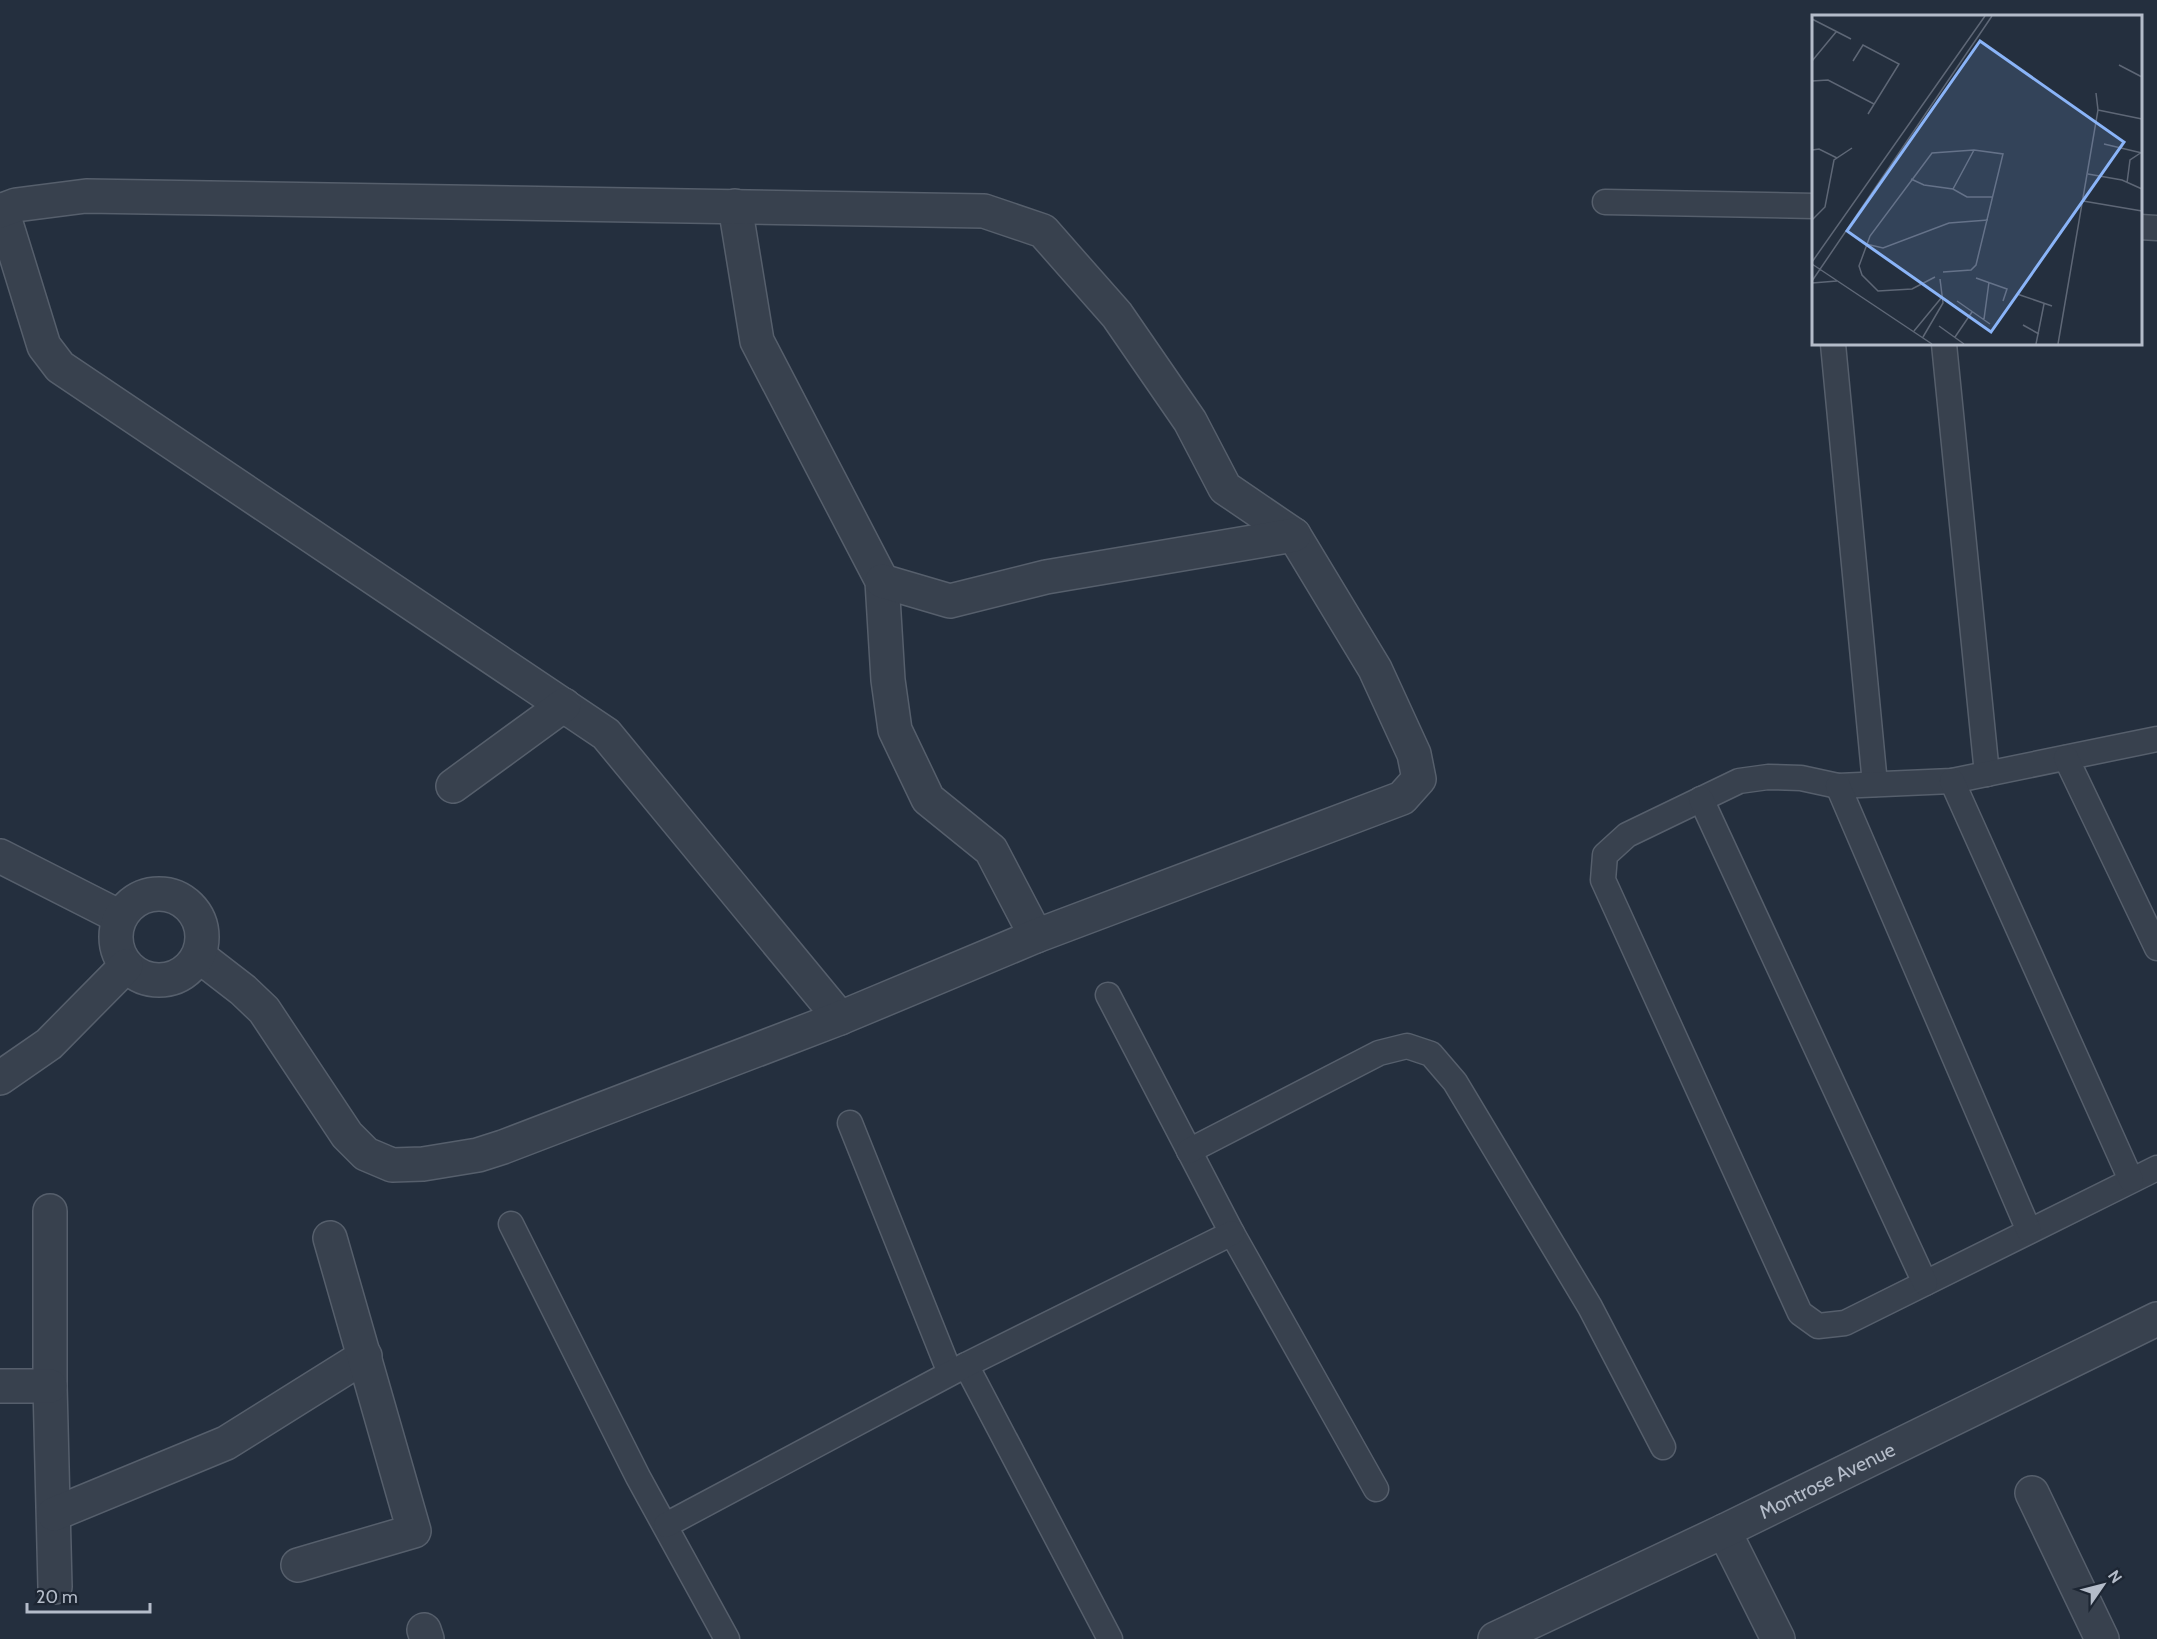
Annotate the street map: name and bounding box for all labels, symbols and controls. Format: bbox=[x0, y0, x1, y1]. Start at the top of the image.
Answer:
inset map bbox=[1812, 15, 2142, 345]
street label: Montrose Avenue bbox=[1755, 1437, 1899, 1524]
north arrow bbox=[2073, 1555, 2133, 1615]
text: N bbox=[2104, 1567, 2126, 1587]
scale bar bbox=[27, 1576, 150, 1614]
text: 20 m bbox=[36, 1586, 78, 1608]

